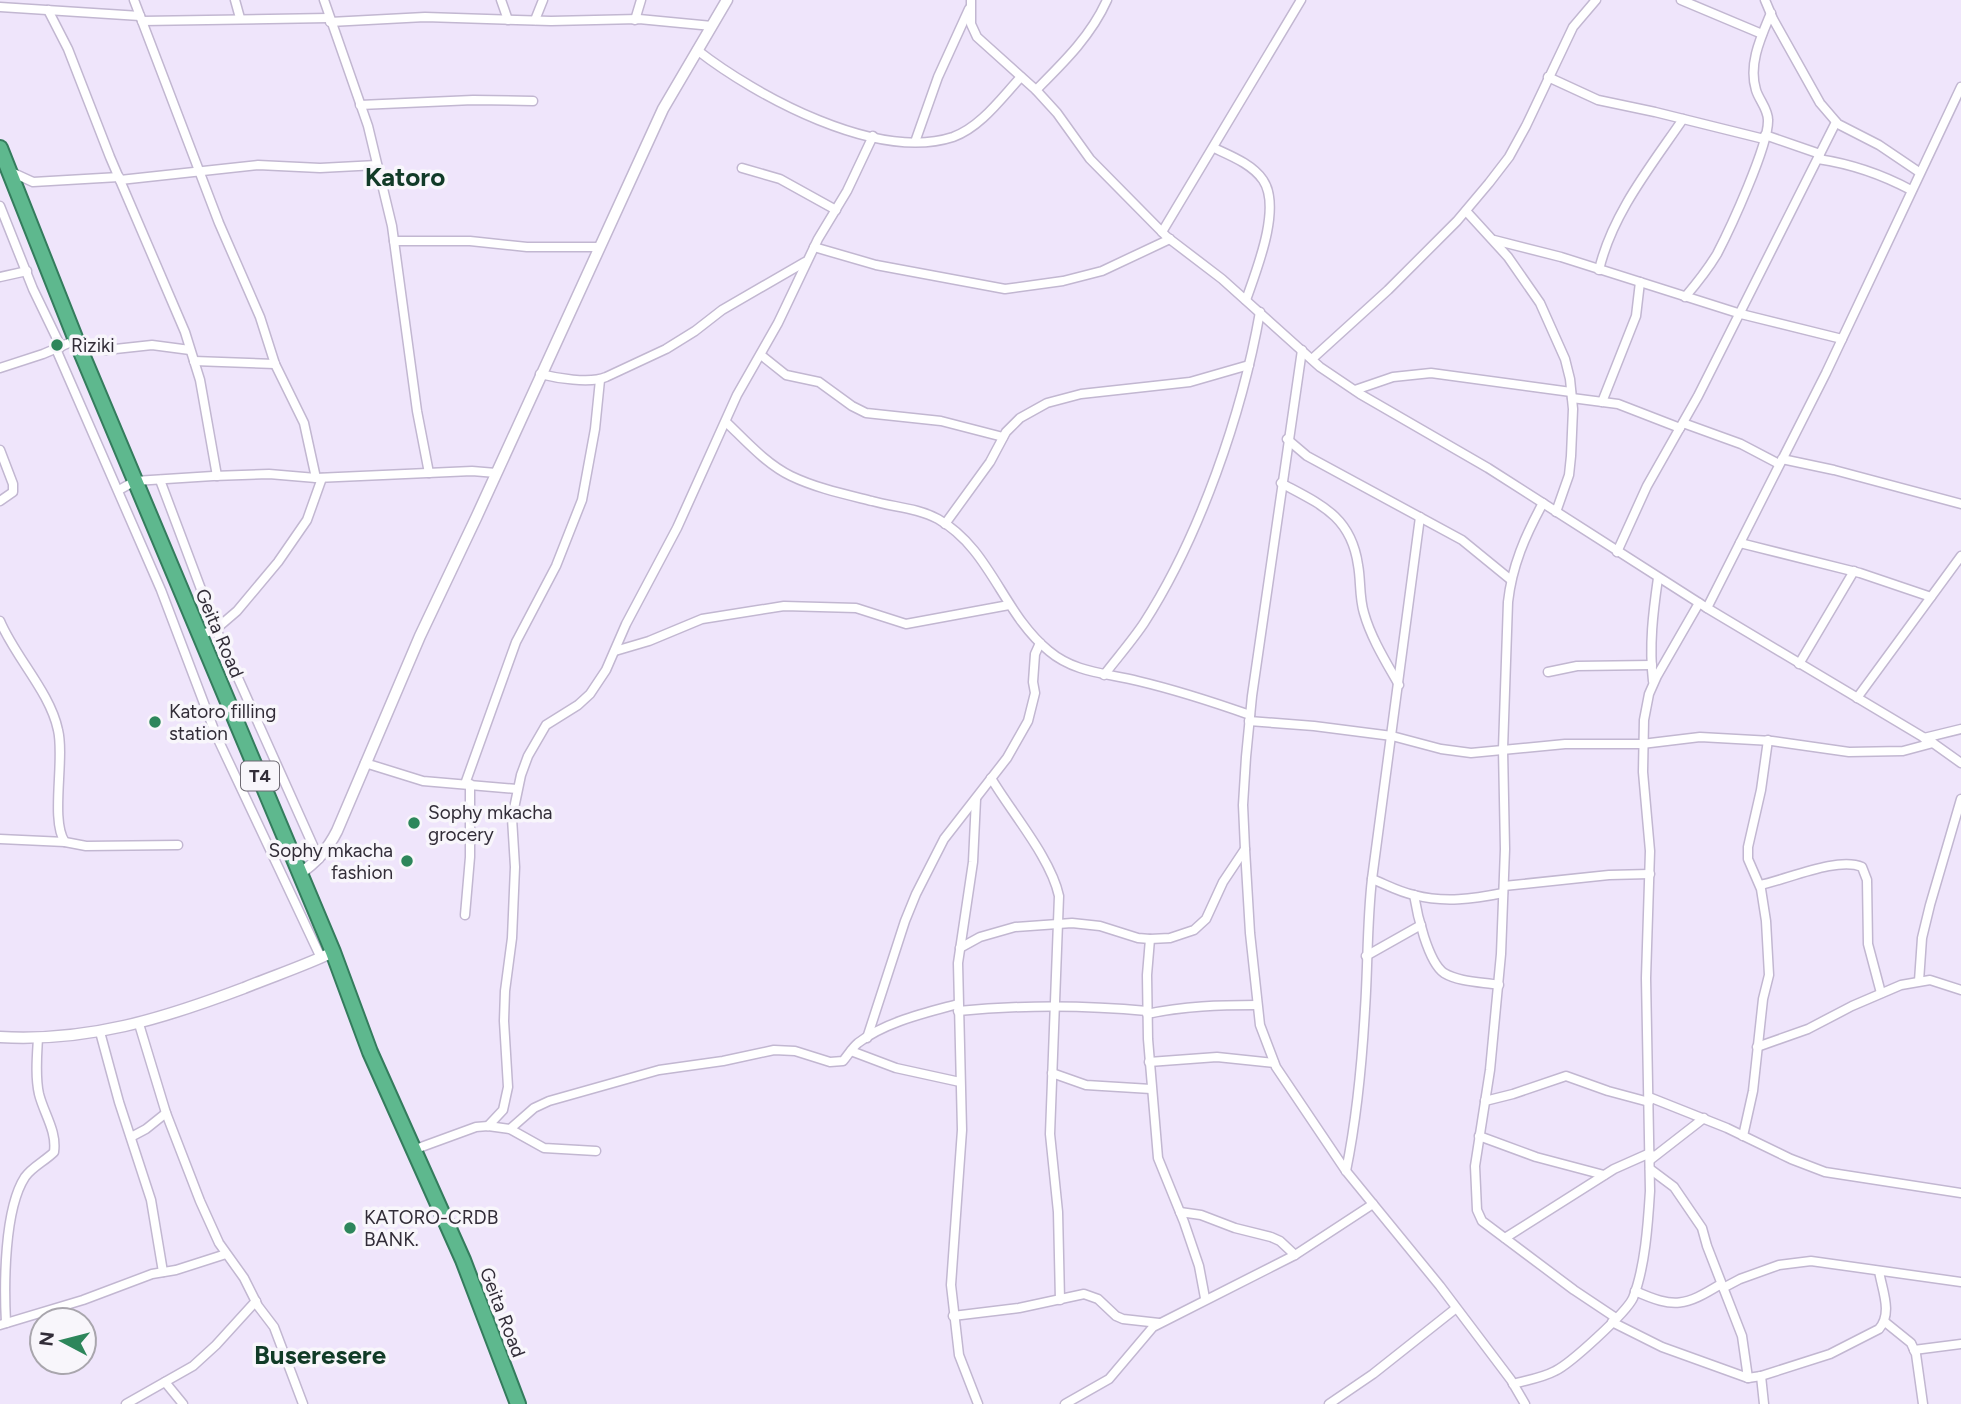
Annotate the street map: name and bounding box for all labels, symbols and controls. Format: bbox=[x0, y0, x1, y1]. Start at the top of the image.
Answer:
district label: Katoro bbox=[365, 161, 445, 193]
place label: Riziki bbox=[71, 334, 115, 357]
marker: Riziki bbox=[49, 337, 65, 353]
street label: Geita Road bbox=[190, 585, 249, 681]
place label: Katoro filling station bbox=[169, 700, 276, 745]
marker: Katoro filling station bbox=[147, 714, 163, 730]
road number: T4 bbox=[241, 762, 279, 790]
place label: Sophy mkacha grocery bbox=[428, 801, 553, 846]
marker: Sophy mkacha grocery bbox=[406, 815, 422, 831]
place label: Sophy mkacha fashion bbox=[268, 839, 393, 884]
marker: Sophy mkacha fashion bbox=[399, 853, 415, 869]
place label: KATORO-CRDB BANK. bbox=[364, 1206, 498, 1251]
marker: KATORO-CRDB BANK. bbox=[342, 1220, 358, 1236]
street label: Geita Road bbox=[475, 1264, 530, 1360]
north arrow bbox=[28, 1306, 98, 1376]
text: N bbox=[34, 1330, 59, 1348]
district label: Buseresere bbox=[254, 1339, 386, 1371]

